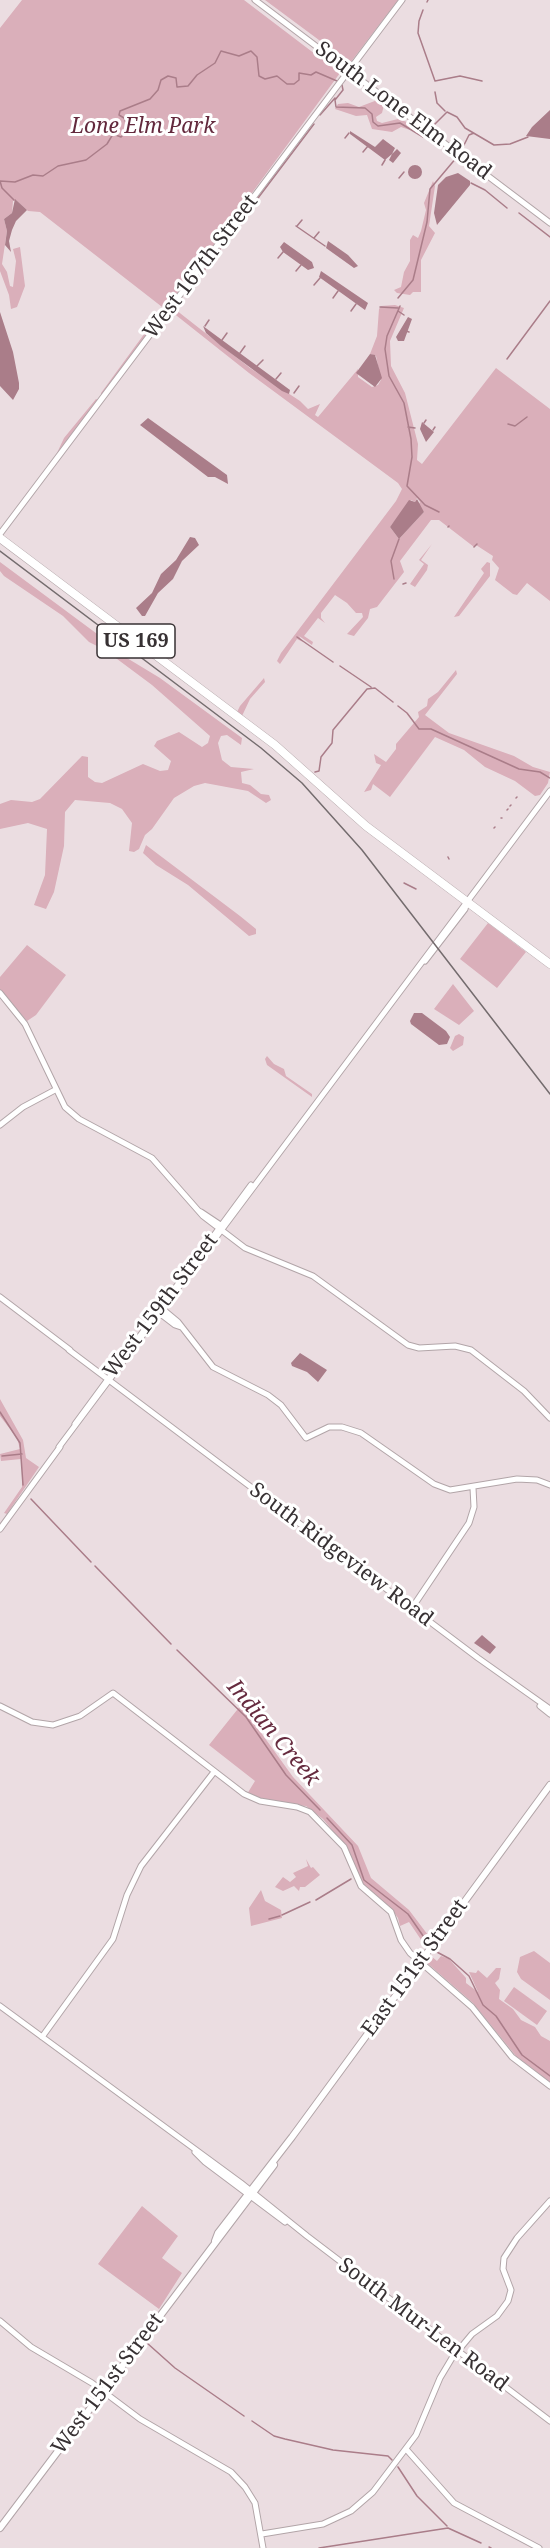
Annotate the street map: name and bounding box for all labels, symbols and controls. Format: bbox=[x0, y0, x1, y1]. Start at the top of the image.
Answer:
street label: South Lone Elm Road bbox=[310, 37, 496, 185]
park label: Lone Elm Park bbox=[71, 114, 215, 140]
street label: West 167th Street bbox=[139, 190, 263, 344]
road number: US 169 bbox=[97, 624, 175, 658]
street label: West 159th Street bbox=[99, 1229, 223, 1383]
street label: South Ridgeview Road bbox=[244, 1478, 438, 1632]
water label: Indian Creek bbox=[221, 1675, 325, 1791]
street label: East 151st Street bbox=[357, 1895, 473, 2041]
street label: South Mur-Len Road bbox=[333, 2253, 513, 2397]
street label: West 151st Street bbox=[47, 2308, 169, 2460]

